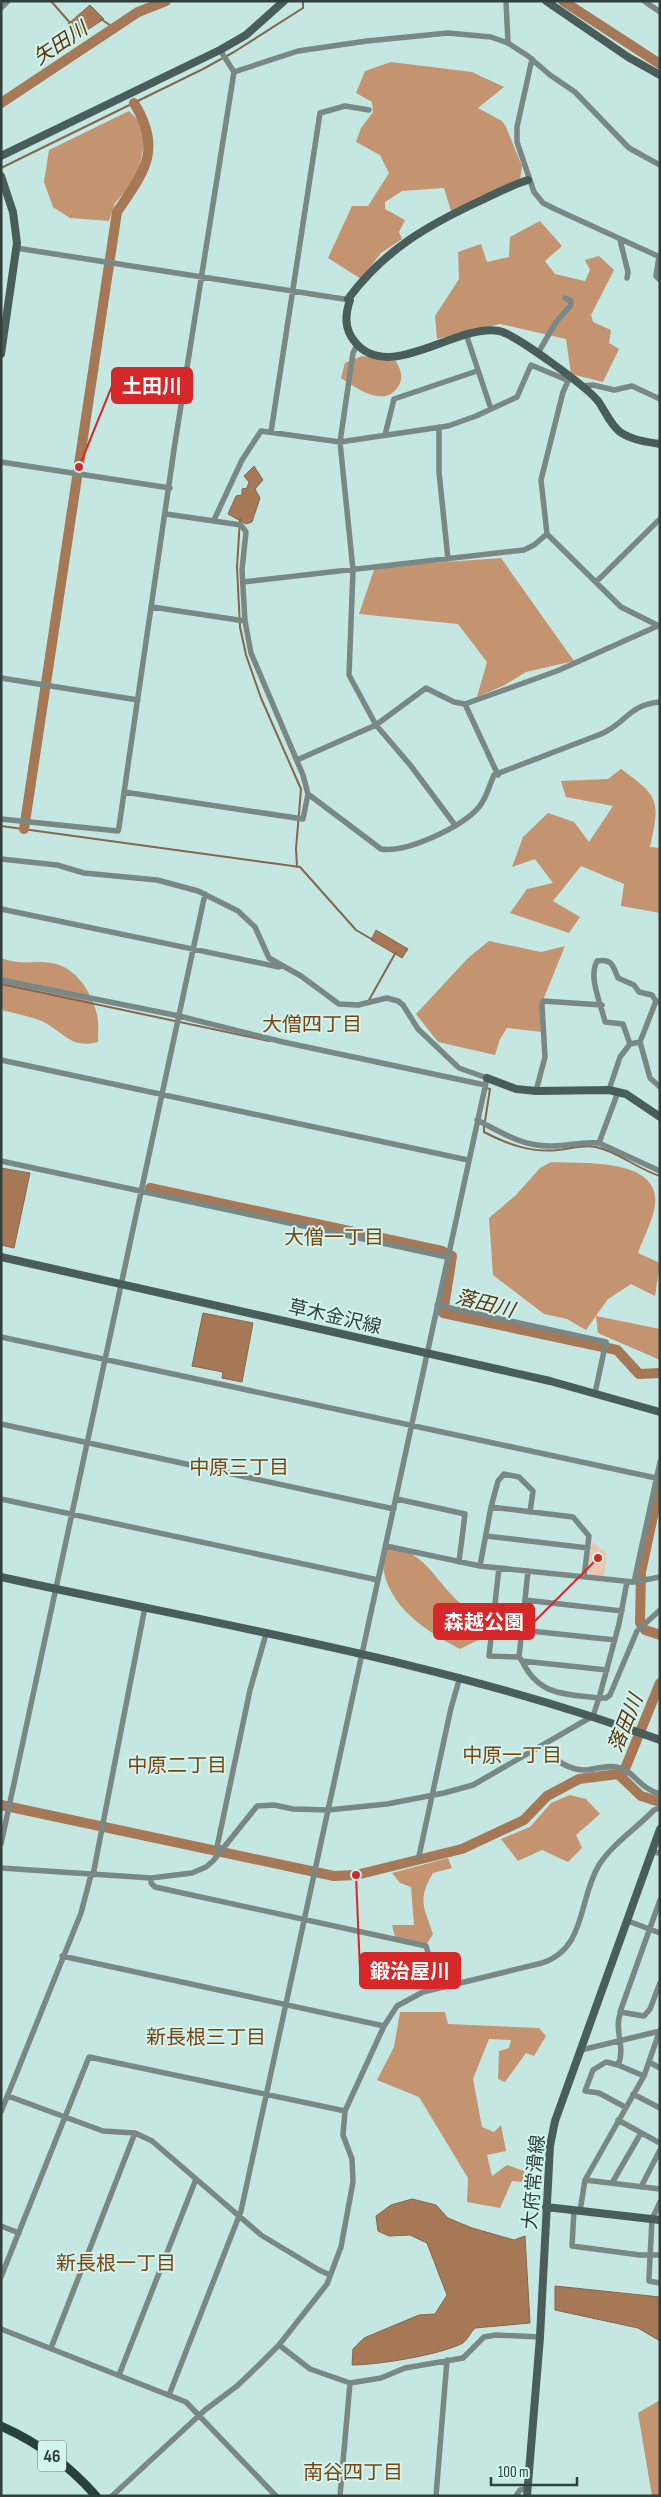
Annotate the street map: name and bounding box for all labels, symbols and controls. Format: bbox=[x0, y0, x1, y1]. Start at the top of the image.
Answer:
water label: 矢田川 bbox=[29, 16, 94, 71]
callout: 土田川 bbox=[112, 368, 192, 403]
text: 土田川 bbox=[122, 375, 182, 399]
district label: 大僧四丁目 bbox=[262, 1013, 362, 1037]
district label: 大僧一丁目 bbox=[284, 1226, 384, 1250]
water label: 落田川 bbox=[453, 1285, 519, 1323]
street label: 草木金沢線 bbox=[286, 1296, 384, 1339]
district label: 中原三丁目 bbox=[189, 1456, 289, 1480]
callout: 森越公園 bbox=[434, 1604, 534, 1639]
text: 森越公園 bbox=[444, 1611, 524, 1635]
water label: 落田川 bbox=[604, 1689, 649, 1756]
district label: 中原一丁目 bbox=[462, 1744, 562, 1768]
district label: 中原二丁目 bbox=[127, 1754, 227, 1778]
callout: 鍛治屋川 bbox=[360, 1953, 460, 1988]
text: 鍛治屋川 bbox=[369, 1960, 450, 1984]
district label: 新長根三丁目 bbox=[146, 2026, 266, 2050]
street label: 大府常滑線 bbox=[519, 2134, 550, 2230]
district label: 新長根一丁目 bbox=[56, 2252, 176, 2276]
road number: 46 bbox=[38, 2440, 66, 2472]
scale bar bbox=[491, 2454, 577, 2486]
district label: 南谷四丁目 bbox=[303, 2461, 403, 2485]
text: 100 m bbox=[498, 2463, 529, 2482]

